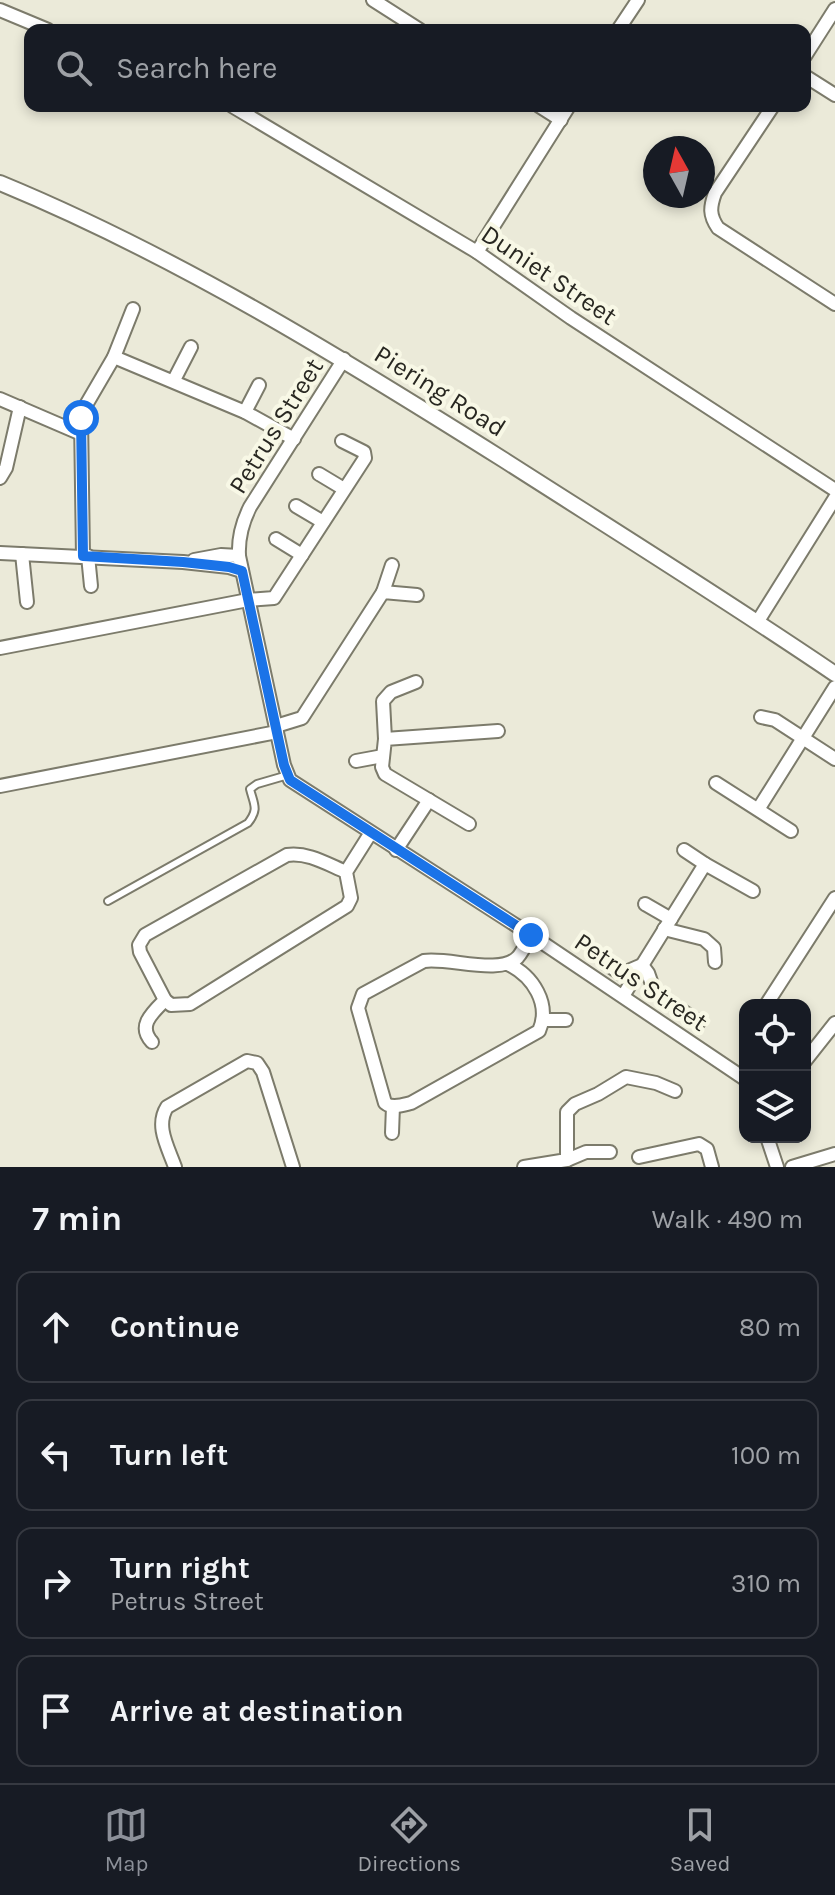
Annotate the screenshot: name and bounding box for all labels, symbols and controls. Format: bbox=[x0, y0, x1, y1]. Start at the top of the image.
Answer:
search box bbox=[24, 24, 811, 112]
icon: search bbox=[52, 46, 96, 90]
text: Search here bbox=[116, 50, 277, 86]
north arrow bbox=[643, 136, 715, 208]
street label: Duniet Street bbox=[475, 218, 623, 332]
street label: Piering Road bbox=[369, 338, 511, 444]
street label: Petrus Street bbox=[222, 352, 330, 499]
route start bbox=[63, 400, 99, 436]
route end bbox=[513, 917, 549, 953]
street label: Petrus Street bbox=[569, 926, 714, 1038]
map controls bbox=[739, 999, 811, 1143]
button: locate bbox=[739, 999, 811, 1071]
button: layers bbox=[739, 1071, 811, 1143]
text: 7 min bbox=[32, 1199, 122, 1239]
text: Walk · 490 m bbox=[652, 1204, 803, 1235]
icon: ahead bbox=[34, 1305, 78, 1349]
text: Continue bbox=[110, 1309, 240, 1345]
text: 80 m bbox=[739, 1312, 801, 1343]
icon: left bbox=[34, 1433, 78, 1477]
text: Turn left bbox=[110, 1437, 228, 1473]
text: 100 m bbox=[731, 1440, 801, 1471]
text: Turn right bbox=[110, 1550, 250, 1586]
icon: right bbox=[34, 1561, 78, 1605]
text: 310 m bbox=[731, 1568, 801, 1599]
text: Petrus Street bbox=[110, 1586, 264, 1617]
icon: arrive bbox=[34, 1689, 78, 1733]
text: Arrive at destination bbox=[110, 1693, 404, 1729]
tab: Map bbox=[104, 1803, 148, 1877]
tab: Directions bbox=[357, 1803, 461, 1877]
tab: Saved bbox=[670, 1803, 731, 1877]

